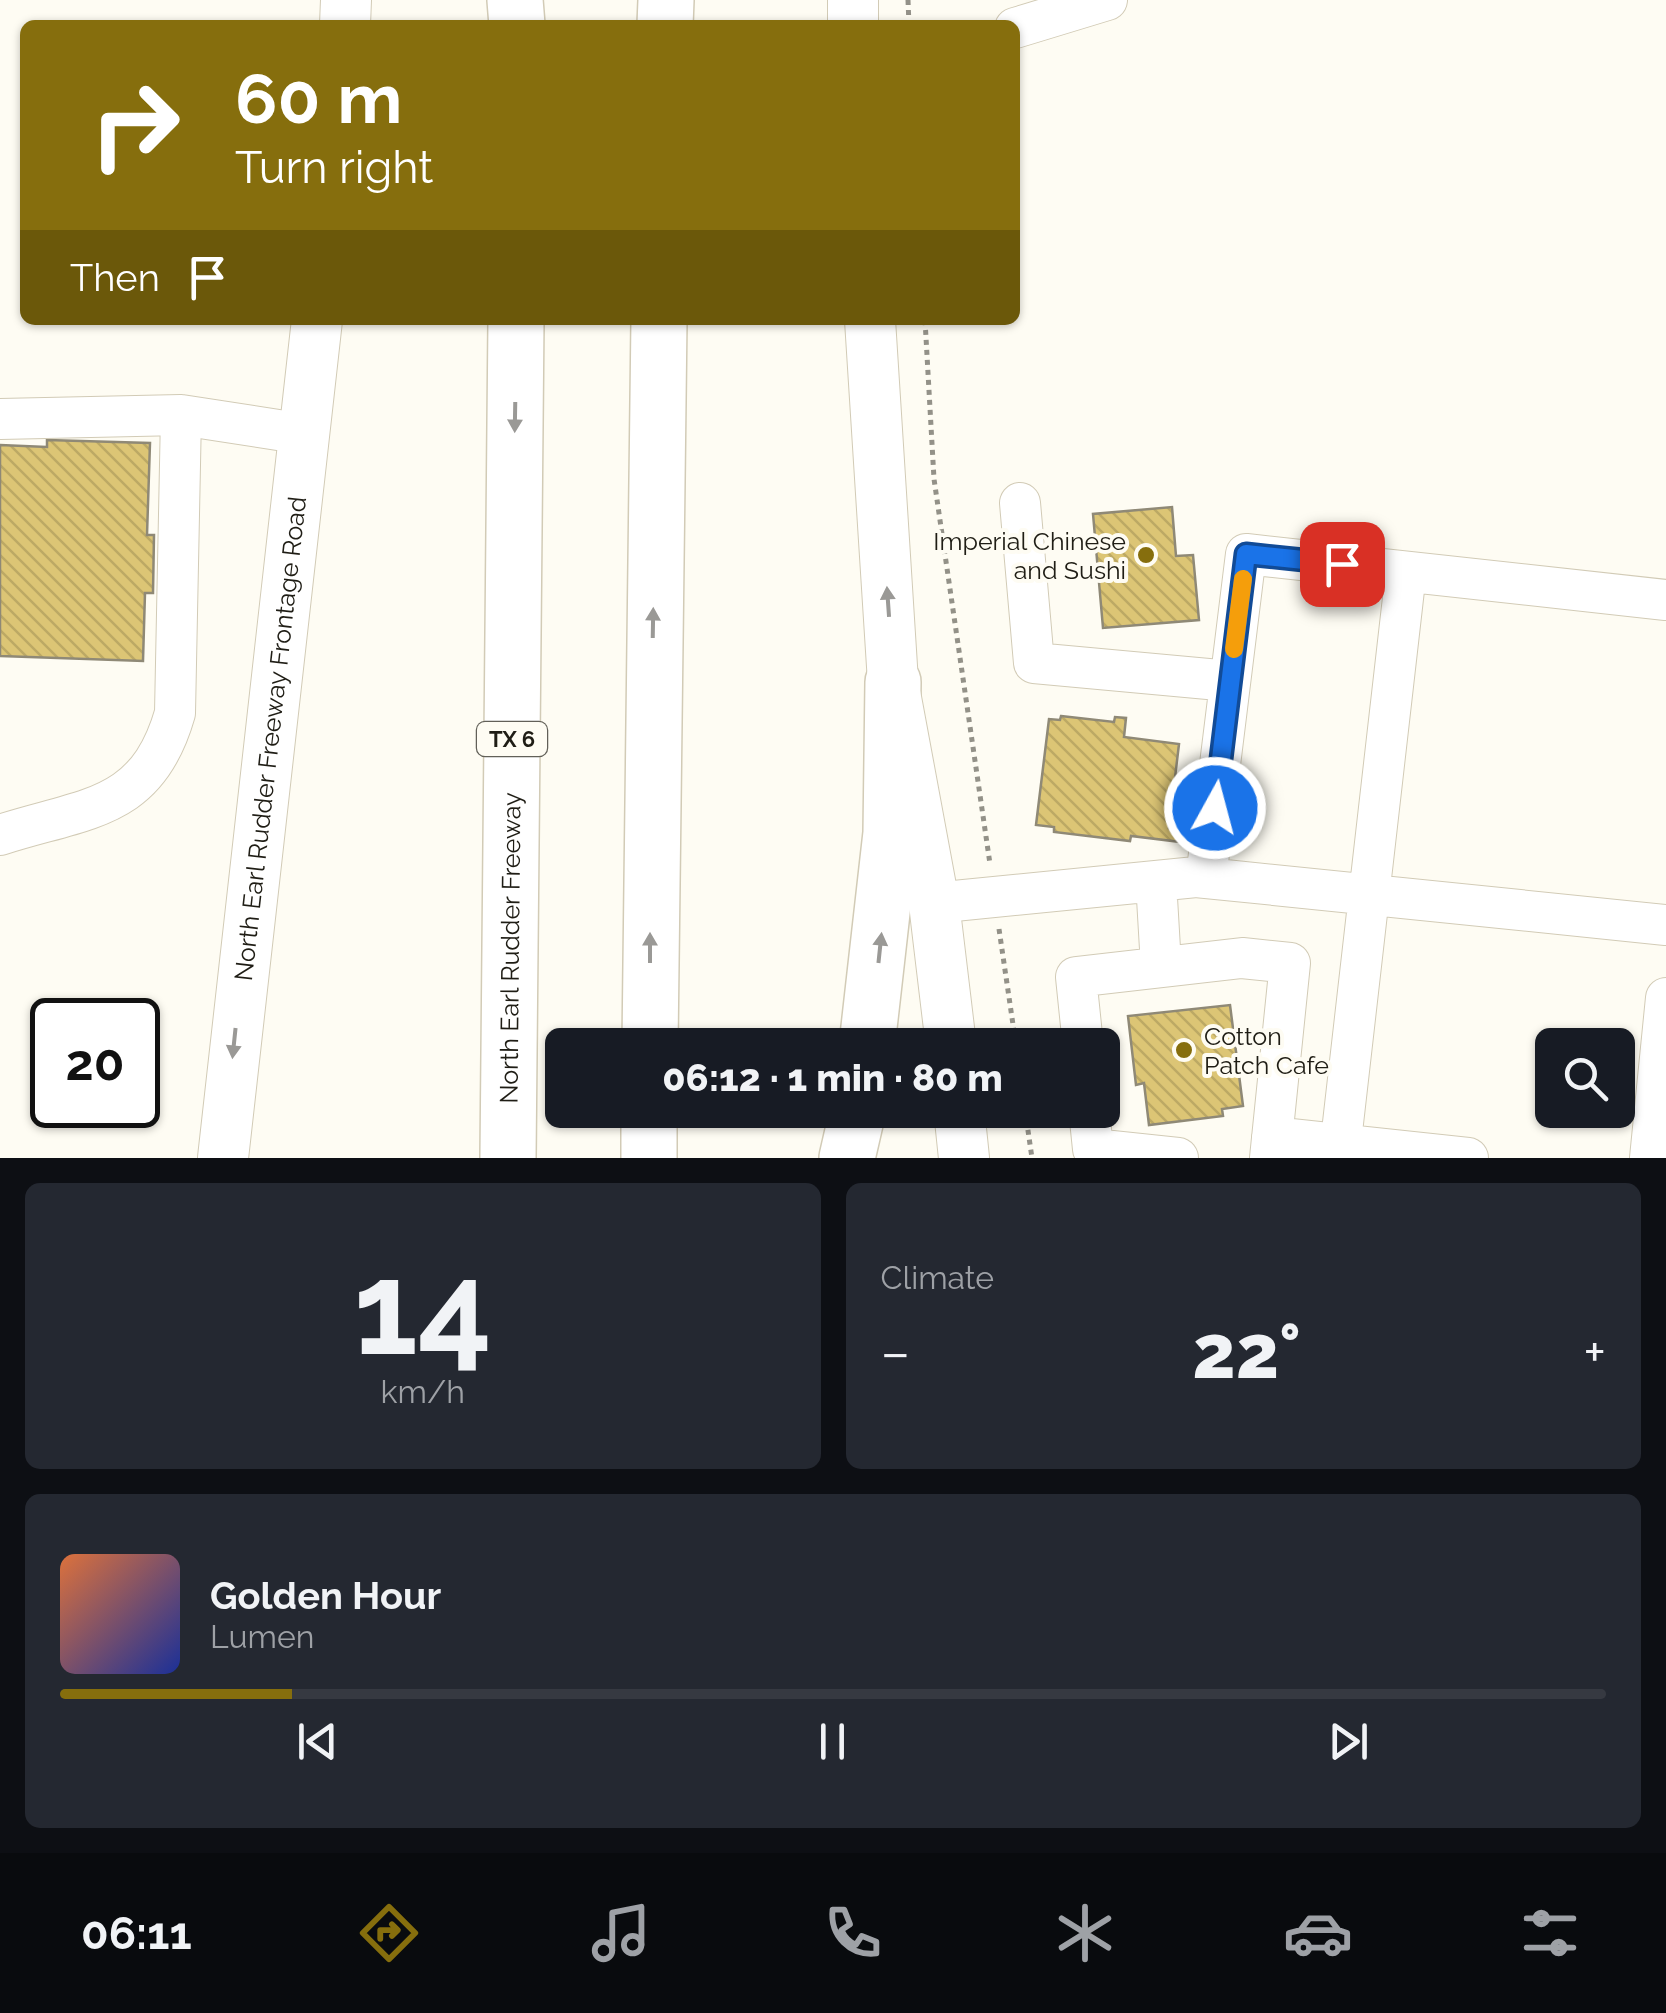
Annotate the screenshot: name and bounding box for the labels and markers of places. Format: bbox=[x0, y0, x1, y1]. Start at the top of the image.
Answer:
pin bbox=[1300, 522, 1385, 607]
place label: Imperial Chinese and Sushi bbox=[933, 526, 1126, 585]
marker: Imperial Chinese and Sushi bbox=[1135, 544, 1157, 566]
place label: Cotton Patch Cafe bbox=[1204, 1021, 1329, 1080]
marker: Cotton Patch Cafe bbox=[1173, 1039, 1195, 1061]

